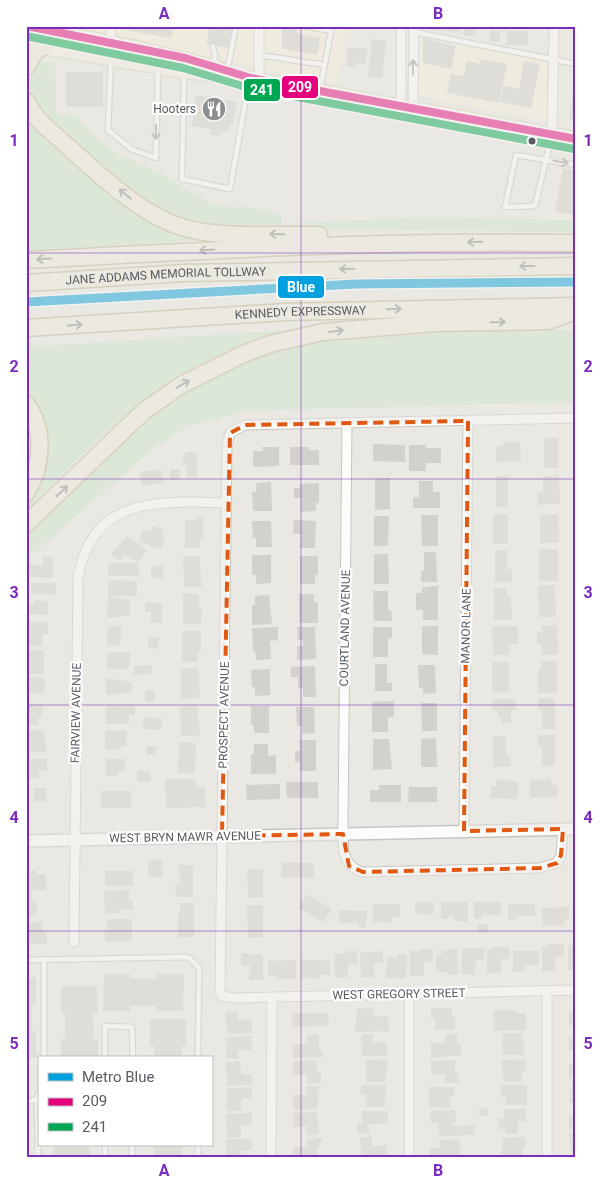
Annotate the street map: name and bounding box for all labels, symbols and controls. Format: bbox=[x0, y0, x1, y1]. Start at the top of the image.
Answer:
text: A bbox=[159, 4, 170, 23]
text: B bbox=[433, 4, 443, 23]
one-way arrow bbox=[408, 59, 418, 76]
line badge: 209 bbox=[281, 75, 319, 99]
line badge: 241 bbox=[243, 78, 281, 102]
text: 209 bbox=[288, 79, 312, 95]
text: 241 bbox=[250, 82, 274, 98]
restaurant icon: Hooters bbox=[201, 96, 227, 122]
place label: Hooters bbox=[153, 102, 196, 116]
one-way arrow bbox=[152, 124, 161, 140]
text: 1 bbox=[9, 131, 19, 150]
text: 1 bbox=[583, 131, 593, 150]
unlabelled marker bbox=[527, 136, 537, 146]
one-way arrow bbox=[552, 158, 568, 168]
one-way arrow bbox=[118, 189, 131, 200]
one-way arrow bbox=[270, 230, 286, 239]
one-way arrow bbox=[467, 237, 483, 247]
one-way arrow bbox=[199, 245, 215, 254]
one-way arrow bbox=[37, 254, 53, 263]
one-way arrow bbox=[519, 261, 536, 271]
one-way arrow bbox=[339, 264, 356, 274]
street label: JANE ADDAMS MEMORIAL TOLLWAY bbox=[65, 265, 267, 287]
line badge: Blue bbox=[277, 275, 325, 299]
text: Blue bbox=[287, 279, 315, 295]
street label: KENNEDY EXPRESSWAY bbox=[234, 303, 367, 322]
one-way arrow bbox=[386, 304, 402, 313]
one-way arrow bbox=[489, 317, 505, 327]
one-way arrow bbox=[67, 321, 83, 330]
one-way arrow bbox=[327, 326, 343, 336]
text: 2 bbox=[9, 357, 19, 376]
text: 2 bbox=[583, 357, 593, 376]
one-way arrow bbox=[176, 378, 190, 388]
one-way arrow bbox=[56, 485, 68, 497]
street label: COURTLAND AVENUE bbox=[337, 569, 353, 686]
text: 3 bbox=[9, 583, 19, 602]
text: 3 bbox=[583, 583, 593, 602]
street label: MANOR LANE bbox=[458, 588, 474, 664]
street label: PROSPECT AVENUE bbox=[216, 661, 232, 769]
street label: FAIRVIEW AVENUE bbox=[68, 663, 84, 763]
text: 4 bbox=[9, 808, 19, 827]
text: 4 bbox=[583, 808, 593, 827]
street label: WEST BRYN MAWR AVENUE bbox=[109, 829, 261, 845]
street label: WEST GREGORY STREET bbox=[332, 986, 466, 1002]
text: 5 bbox=[9, 1034, 19, 1053]
text: 5 bbox=[583, 1034, 593, 1053]
legend bbox=[38, 1056, 212, 1146]
text: Metro Blue bbox=[82, 1068, 154, 1086]
text: 209 bbox=[82, 1092, 107, 1110]
text: 241 bbox=[82, 1118, 107, 1136]
text: A bbox=[159, 1161, 170, 1180]
text: B bbox=[433, 1161, 443, 1180]

